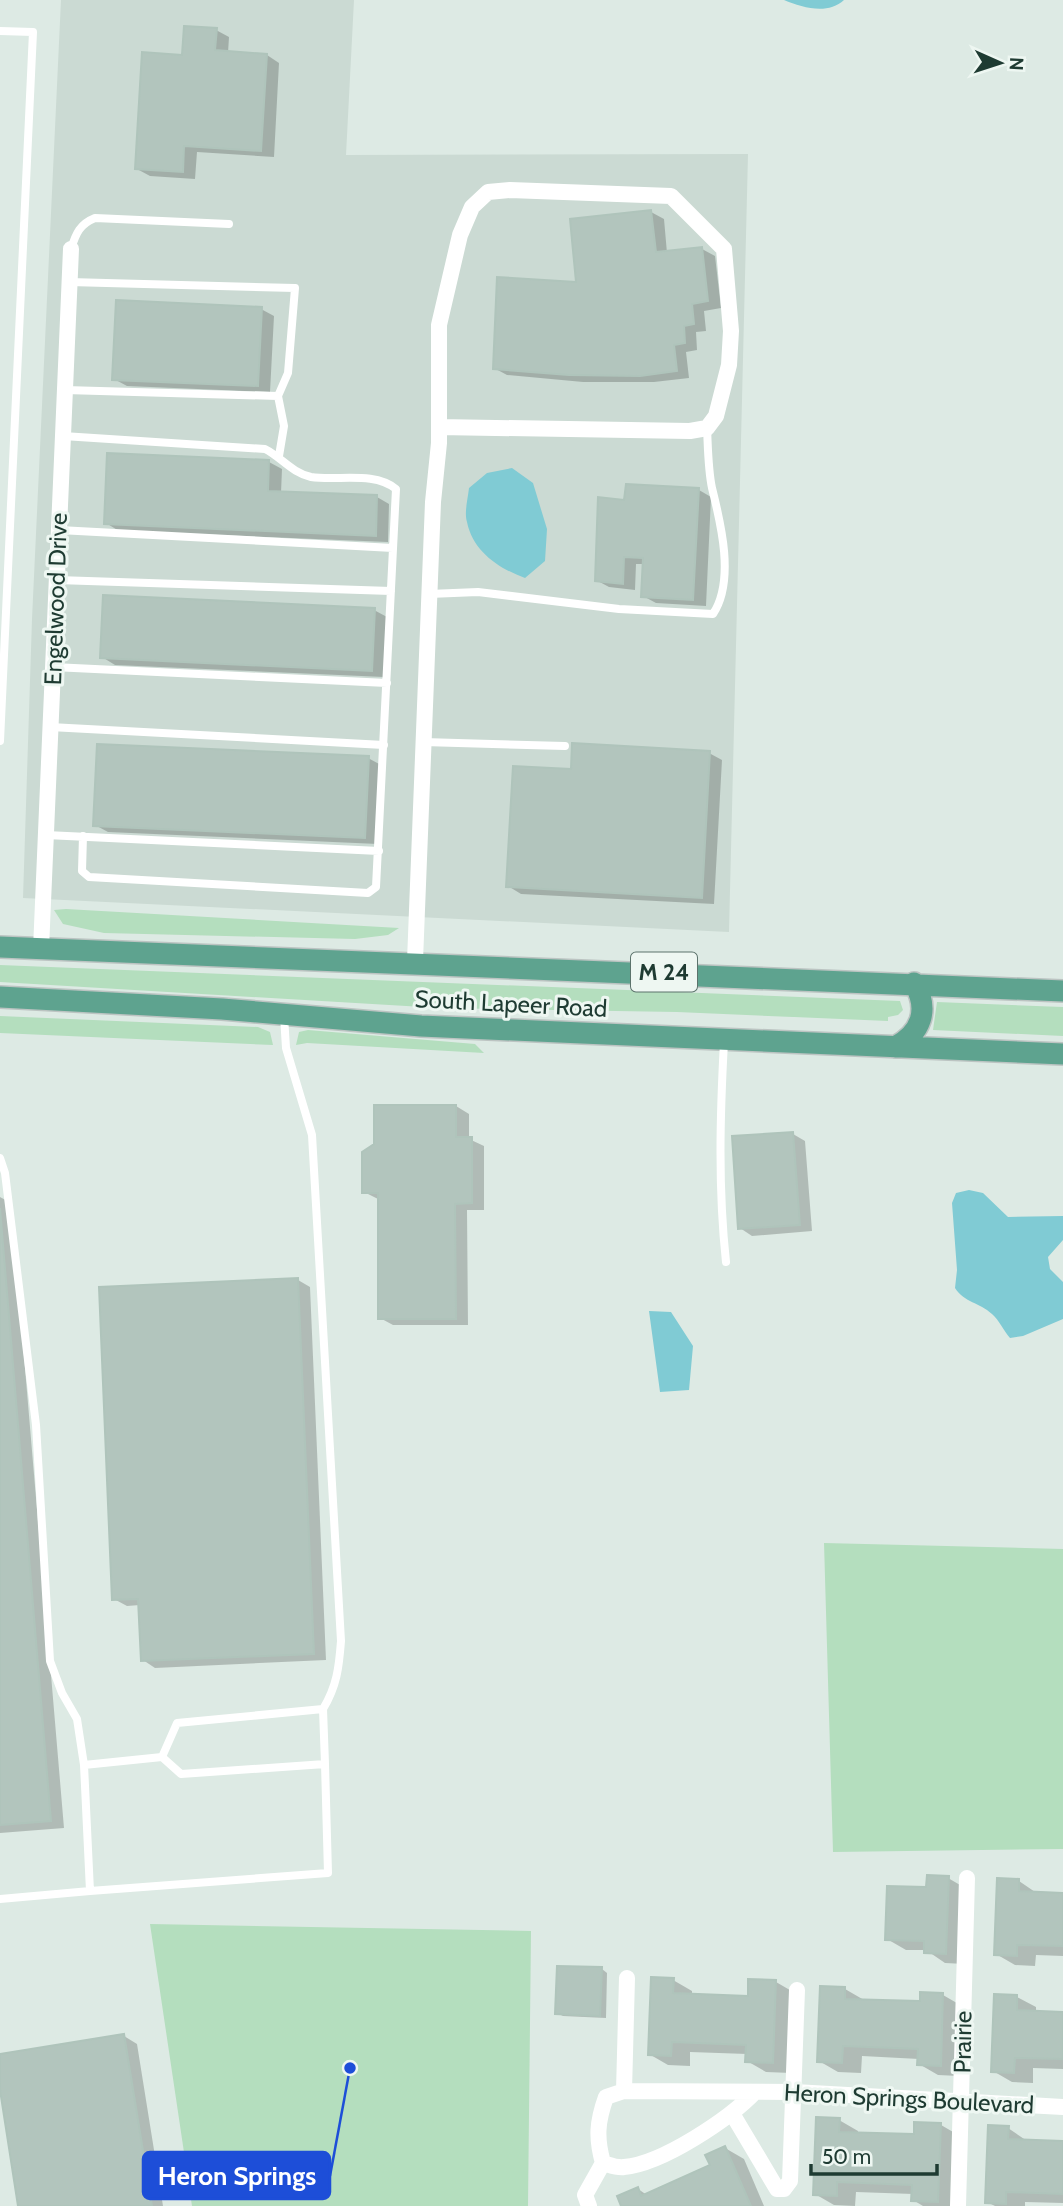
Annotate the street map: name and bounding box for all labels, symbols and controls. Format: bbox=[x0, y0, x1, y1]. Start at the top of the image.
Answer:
north arrow bbox=[965, 28, 1035, 98]
text: N bbox=[1005, 57, 1028, 71]
street label: Engelwood Drive bbox=[38, 512, 73, 686]
road number: M 24 bbox=[631, 953, 697, 992]
street label: South Lapeer Road bbox=[414, 984, 608, 1023]
street label: Prairie bbox=[947, 2010, 978, 2074]
street label: Heron Springs Boulevard bbox=[783, 2077, 1035, 2120]
scale bar bbox=[811, 2132, 937, 2176]
text: 50 m bbox=[822, 2144, 871, 2169]
callout: Heron Springs bbox=[143, 2152, 330, 2199]
text: Heron Springs bbox=[158, 2160, 316, 2192]

